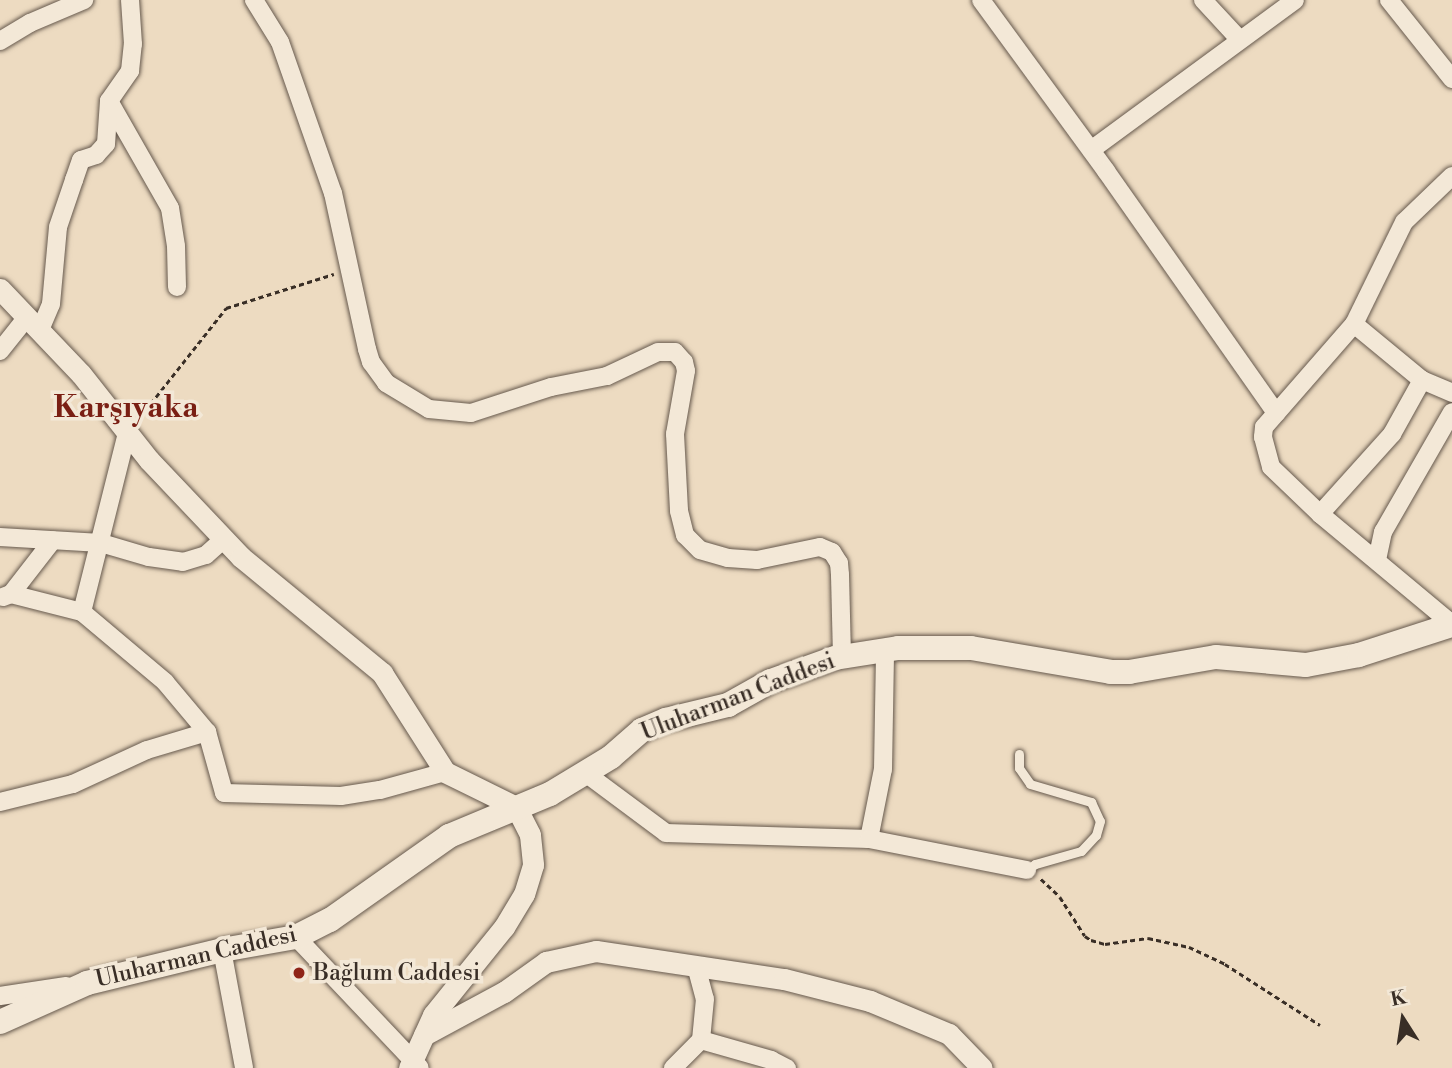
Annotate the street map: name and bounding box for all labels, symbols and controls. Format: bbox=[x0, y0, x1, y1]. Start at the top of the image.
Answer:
district label: Karşıyaka bbox=[54, 390, 198, 426]
street label: Uluharman Caddesi bbox=[637, 647, 839, 747]
street label: Uluharman Caddesi bbox=[93, 920, 299, 994]
place label: Bağlum Caddesi bbox=[313, 959, 480, 987]
marker: Bağlum Caddesi bbox=[291, 965, 307, 981]
north arrow bbox=[1368, 984, 1438, 1054]
text: K bbox=[1389, 985, 1409, 1012]

